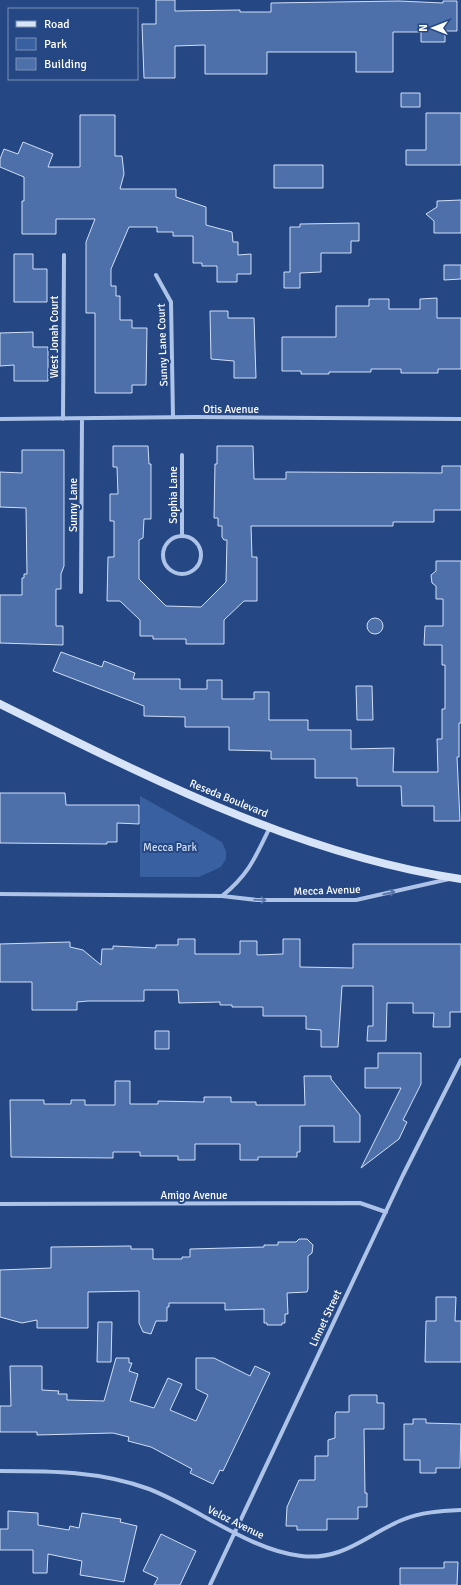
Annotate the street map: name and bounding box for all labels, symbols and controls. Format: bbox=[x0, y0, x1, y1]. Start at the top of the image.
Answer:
legend bbox=[8, 8, 138, 80]
north arrow bbox=[413, 8, 453, 48]
text: Road bbox=[44, 17, 70, 32]
text: N bbox=[417, 24, 430, 32]
text: Park bbox=[44, 37, 67, 52]
text: Building bbox=[44, 57, 87, 72]
street label: West Jonah Court bbox=[48, 296, 61, 378]
street label: Sunny Lane Court bbox=[155, 303, 170, 387]
street label: Otis Avenue bbox=[203, 403, 259, 416]
street label: Sophia Lane bbox=[167, 466, 180, 524]
street label: Sunny Lane bbox=[67, 478, 80, 532]
street label: Reseda Boulevard bbox=[188, 777, 270, 820]
park label: Mecca Park bbox=[143, 841, 197, 854]
street label: Mecca Avenue bbox=[293, 883, 361, 898]
one-way arrow bbox=[383, 888, 396, 896]
one-way arrow bbox=[253, 896, 266, 904]
street label: Amigo Avenue bbox=[161, 1189, 227, 1202]
street label: Linnet Street bbox=[307, 1288, 344, 1349]
street label: Veloz Avenue bbox=[205, 1503, 266, 1542]

